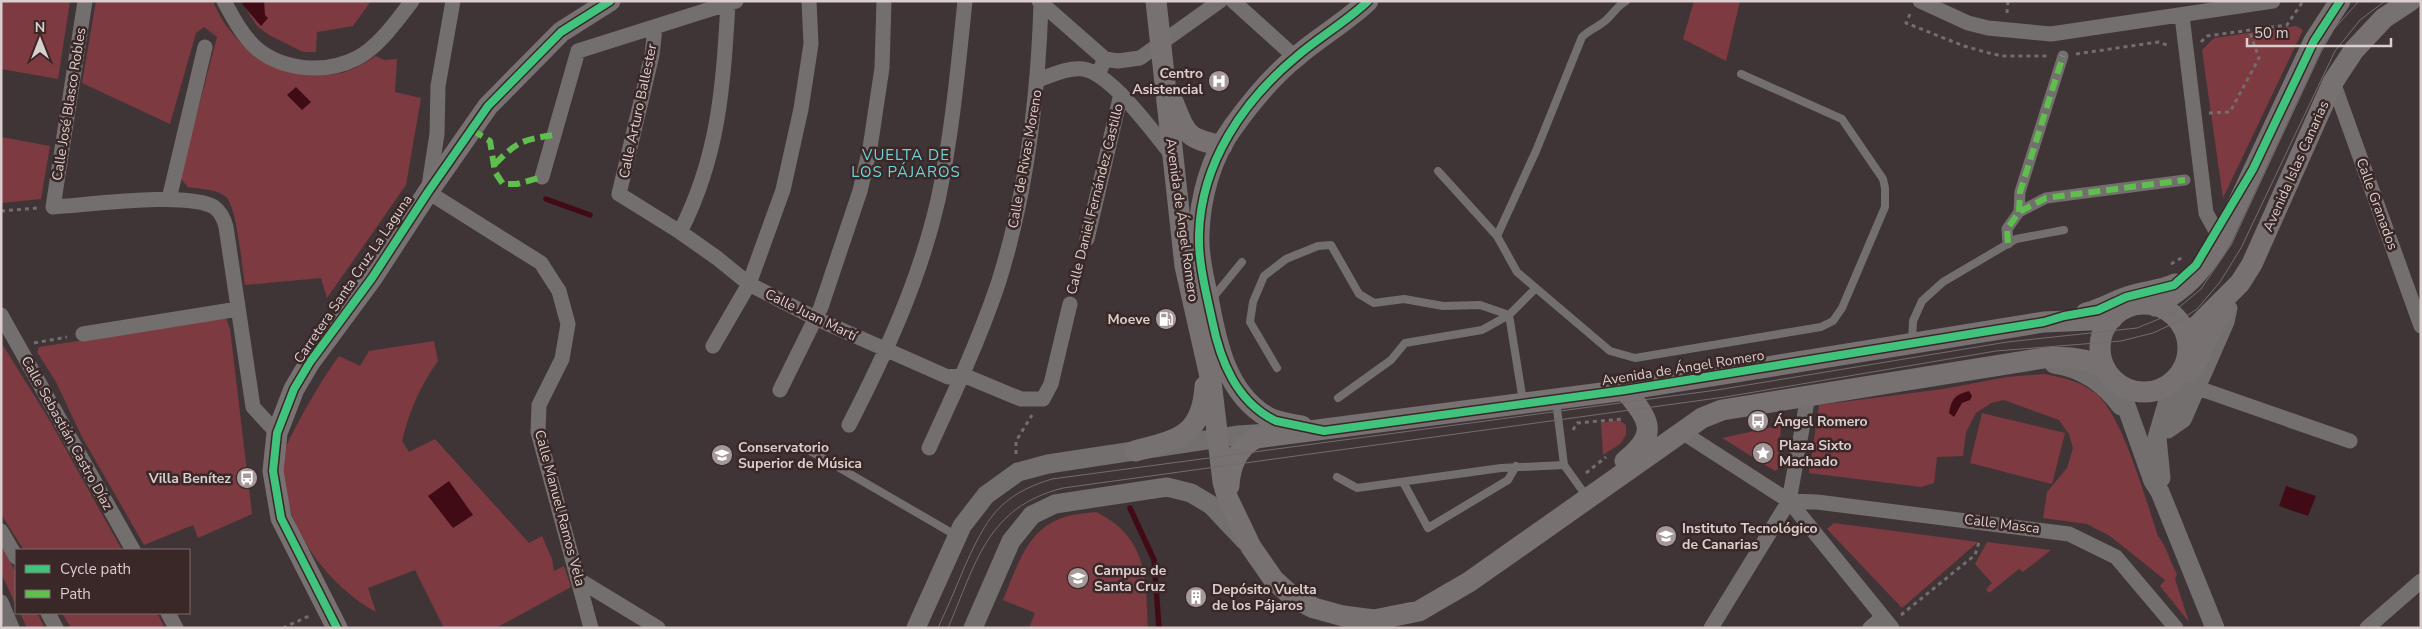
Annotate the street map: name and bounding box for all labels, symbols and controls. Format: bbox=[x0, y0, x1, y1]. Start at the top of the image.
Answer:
north arrow bbox=[15, 15, 65, 65]
scale bar bbox=[2247, 15, 2391, 47]
text: N bbox=[35, 18, 45, 37]
text: 50 m bbox=[2254, 23, 2289, 43]
street label: Calle José Blasco Robles bbox=[48, 26, 91, 182]
street label: Calle Arturo Ballester bbox=[614, 42, 662, 180]
place label: Centro Asistencial bbox=[1132, 64, 1204, 99]
hospital icon: Centro Asistencial bbox=[1207, 69, 1231, 93]
street label: Calle de Rivas Moreno bbox=[1003, 88, 1047, 230]
street label: Avenida Islas Canarias bbox=[2259, 97, 2334, 234]
street label: Calle Daniel Fernández Castillo bbox=[1062, 101, 1128, 297]
street label: Avenida de Ángel Romero bbox=[1161, 137, 1203, 303]
district label: VUELTA DE LOS PÁJAROS bbox=[851, 145, 961, 182]
street label: Calle Granados bbox=[2352, 155, 2403, 253]
street label: Carretera Santa Cruz La Laguna bbox=[289, 191, 417, 367]
street label: Calle Juan Martí bbox=[762, 285, 861, 346]
fuel station icon: Moeve bbox=[1154, 307, 1178, 331]
place label: Moeve bbox=[1107, 310, 1150, 329]
street label: Avenida de Ángel Romero bbox=[1600, 346, 1766, 390]
street label: Calle Sebastián Castro Díaz bbox=[17, 353, 118, 514]
bus stop icon: Ángel Romero bbox=[1746, 409, 1770, 433]
place label: Ángel Romero bbox=[1774, 412, 1868, 431]
street label: Calle Manuel Ramos Vela bbox=[530, 428, 590, 588]
place label: Plaza Sixto Machado bbox=[1779, 436, 1852, 471]
place label: Conservatorio Superior de Música bbox=[738, 438, 862, 473]
place icon: Plaza Sixto Machado bbox=[1751, 441, 1775, 465]
school or university icon: Conservatorio Superior de Música bbox=[710, 443, 734, 467]
bus stop icon: Villa Benítez bbox=[235, 466, 259, 490]
place label: Villa Benítez bbox=[148, 469, 231, 488]
street label: Calle Masca bbox=[1963, 510, 2041, 538]
place label: Instituto Tecnológico de Canarias bbox=[1682, 519, 1818, 554]
school or university icon: Instituto Tecnológico de Canarias bbox=[1654, 524, 1678, 548]
legend bbox=[15, 549, 190, 614]
text: Cycle path bbox=[60, 559, 131, 579]
place label: Campus de Santa Cruz bbox=[1094, 561, 1167, 596]
school or university icon: Campus de Santa Cruz bbox=[1066, 566, 1090, 590]
place label: Depósito Vuelta de los Pájaros bbox=[1212, 580, 1317, 615]
text: Path bbox=[60, 584, 91, 604]
building icon: Depósito Vuelta de los Pájaros bbox=[1184, 585, 1208, 609]

